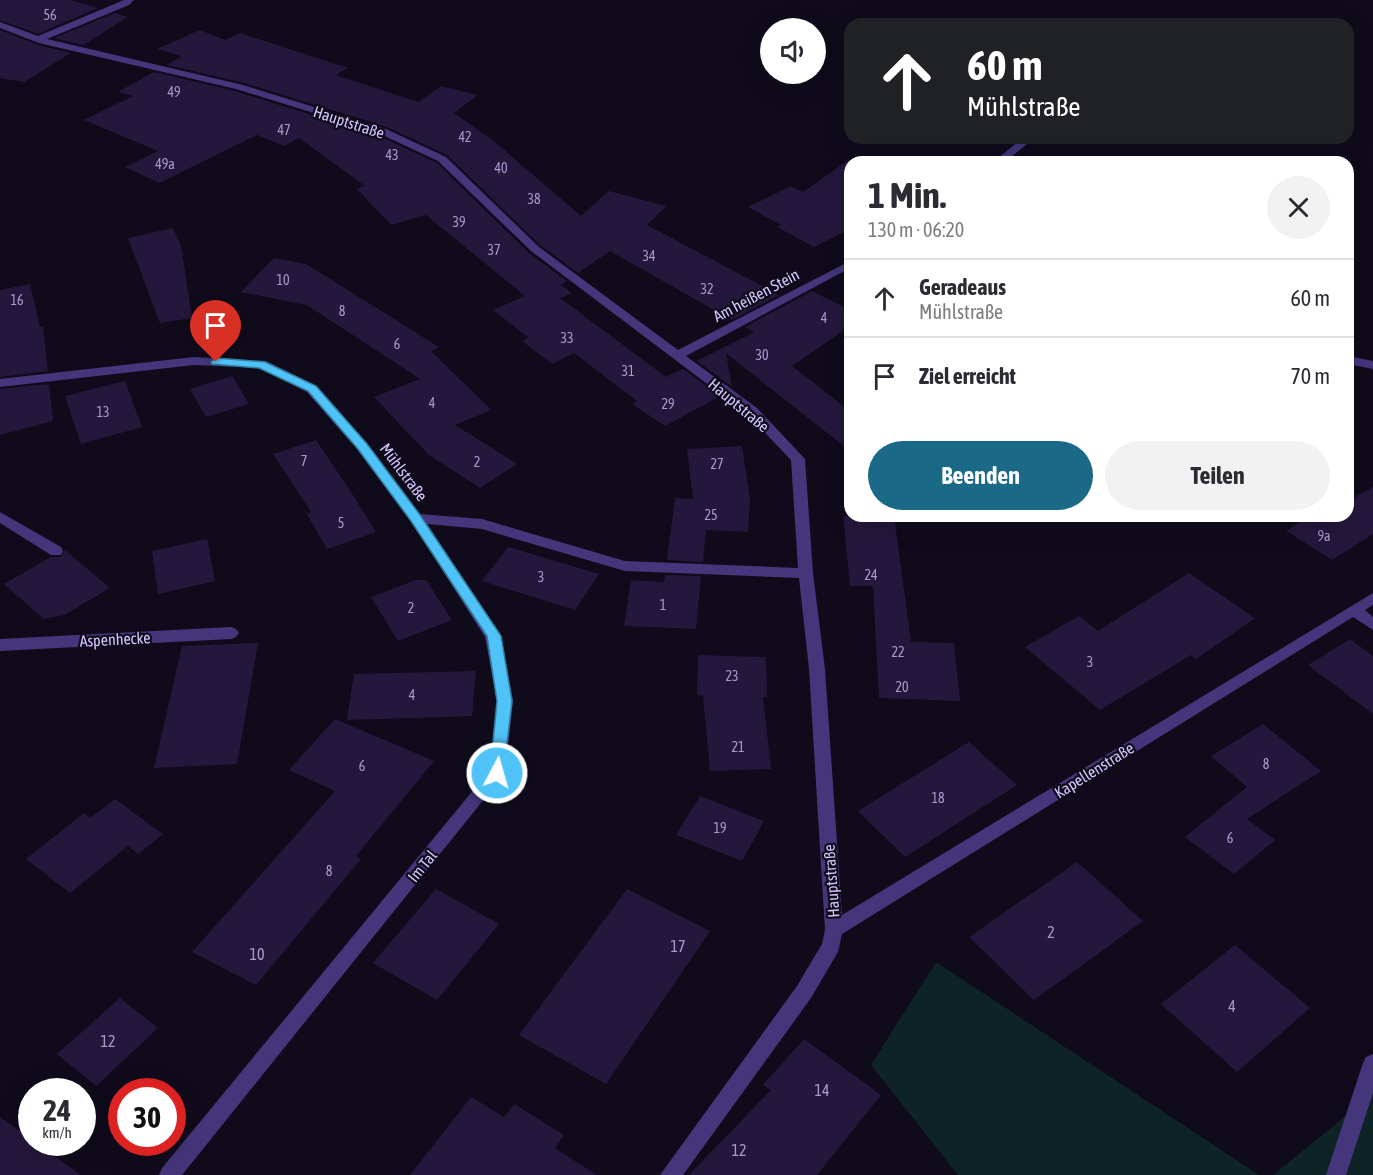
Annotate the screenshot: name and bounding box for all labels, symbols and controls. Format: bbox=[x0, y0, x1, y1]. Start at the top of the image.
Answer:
house number: 56 bbox=[43, 7, 57, 23]
map controls bbox=[760, 18, 826, 84]
button: sound bbox=[760, 18, 826, 84]
text: 60 m bbox=[967, 41, 1042, 89]
icon: ahead bbox=[868, 42, 946, 120]
house number: 49 bbox=[167, 84, 181, 100]
text: Mühlstraße bbox=[967, 91, 1081, 122]
street label: Hauptstraße bbox=[311, 102, 387, 143]
house number: 47 bbox=[277, 122, 291, 138]
house number: 42 bbox=[458, 129, 472, 145]
house number: 43 bbox=[385, 147, 399, 163]
house number: 49a bbox=[155, 156, 175, 172]
house number: 40 bbox=[494, 160, 508, 176]
text: 1 Min. bbox=[868, 174, 946, 216]
button: close bbox=[1267, 176, 1330, 239]
house number: 38 bbox=[527, 191, 541, 207]
house number: 39 bbox=[452, 214, 466, 230]
text: 130 m · 06:20 bbox=[868, 218, 964, 241]
house number: 37 bbox=[487, 242, 501, 258]
house number: 34 bbox=[642, 248, 656, 264]
street label: Am heißen Stein bbox=[710, 265, 802, 325]
house number: 10 bbox=[276, 272, 290, 288]
text: Geradeaus bbox=[919, 274, 1006, 300]
house number: 32 bbox=[700, 281, 714, 297]
icon: ahead bbox=[868, 282, 901, 315]
text: 60 m bbox=[1290, 285, 1330, 311]
house number: 16 bbox=[10, 292, 24, 308]
pin bbox=[190, 300, 241, 362]
text: Mühlstraße bbox=[919, 300, 1003, 323]
house number: 8 bbox=[339, 303, 346, 319]
icon: arrive bbox=[199, 309, 232, 342]
house number: 4 bbox=[821, 310, 828, 326]
house number: 33 bbox=[560, 330, 574, 346]
house number: 6 bbox=[394, 336, 401, 352]
house number: 30 bbox=[755, 347, 769, 363]
icon: arrive bbox=[868, 360, 901, 393]
house number: 31 bbox=[621, 363, 635, 379]
text: Ziel erreicht bbox=[919, 363, 1016, 389]
text: 70 m bbox=[1290, 363, 1330, 389]
street label: Hauptstraße bbox=[704, 374, 773, 436]
house number: 4 bbox=[429, 395, 436, 411]
house number: 29 bbox=[661, 396, 675, 412]
house number: 13 bbox=[96, 404, 110, 420]
street label: Mühlstraße bbox=[377, 440, 431, 504]
button: Beenden bbox=[868, 441, 1093, 510]
button: Teilen bbox=[1105, 441, 1330, 510]
house number: 7 bbox=[301, 453, 307, 469]
house number: 2 bbox=[474, 454, 480, 470]
house number: 27 bbox=[710, 456, 724, 472]
house number: 25 bbox=[704, 507, 718, 523]
house number: 5 bbox=[338, 515, 344, 531]
house number: 9a bbox=[1317, 528, 1331, 544]
house number: 24 bbox=[864, 567, 878, 583]
house number: 3 bbox=[538, 569, 544, 585]
house number: 1 bbox=[660, 597, 666, 613]
house number: 2 bbox=[408, 600, 414, 616]
street label: Aspenhecke bbox=[79, 628, 151, 651]
house number: 22 bbox=[891, 644, 905, 660]
house number: 3 bbox=[1087, 654, 1093, 670]
house number: 23 bbox=[725, 668, 739, 684]
house number: 20 bbox=[895, 679, 909, 695]
house number: 4 bbox=[409, 687, 416, 703]
house number: 21 bbox=[731, 739, 745, 755]
street label: Kapellenstraße bbox=[1051, 739, 1137, 802]
position arrow bbox=[465, 741, 529, 805]
house number: 8 bbox=[1263, 756, 1270, 772]
house number: 6 bbox=[359, 758, 366, 774]
house number: 18 bbox=[931, 790, 945, 806]
house number: 19 bbox=[713, 820, 727, 836]
house number: 6 bbox=[1227, 830, 1234, 846]
street label: Hauptstraße bbox=[819, 844, 844, 918]
street label: Im Tal bbox=[404, 846, 441, 885]
house number: 8 bbox=[326, 863, 333, 879]
house number: 2 bbox=[1047, 923, 1055, 941]
house number: 17 bbox=[670, 937, 686, 955]
house number: 10 bbox=[249, 945, 265, 963]
house number: 4 bbox=[1228, 997, 1236, 1015]
house number: 12 bbox=[100, 1032, 116, 1050]
speed limit sign: 30 bbox=[108, 1078, 186, 1156]
house number: 14 bbox=[814, 1081, 830, 1099]
text: 24 bbox=[43, 1093, 71, 1127]
text: km/h bbox=[42, 1124, 72, 1141]
house number: 12 bbox=[731, 1141, 747, 1159]

